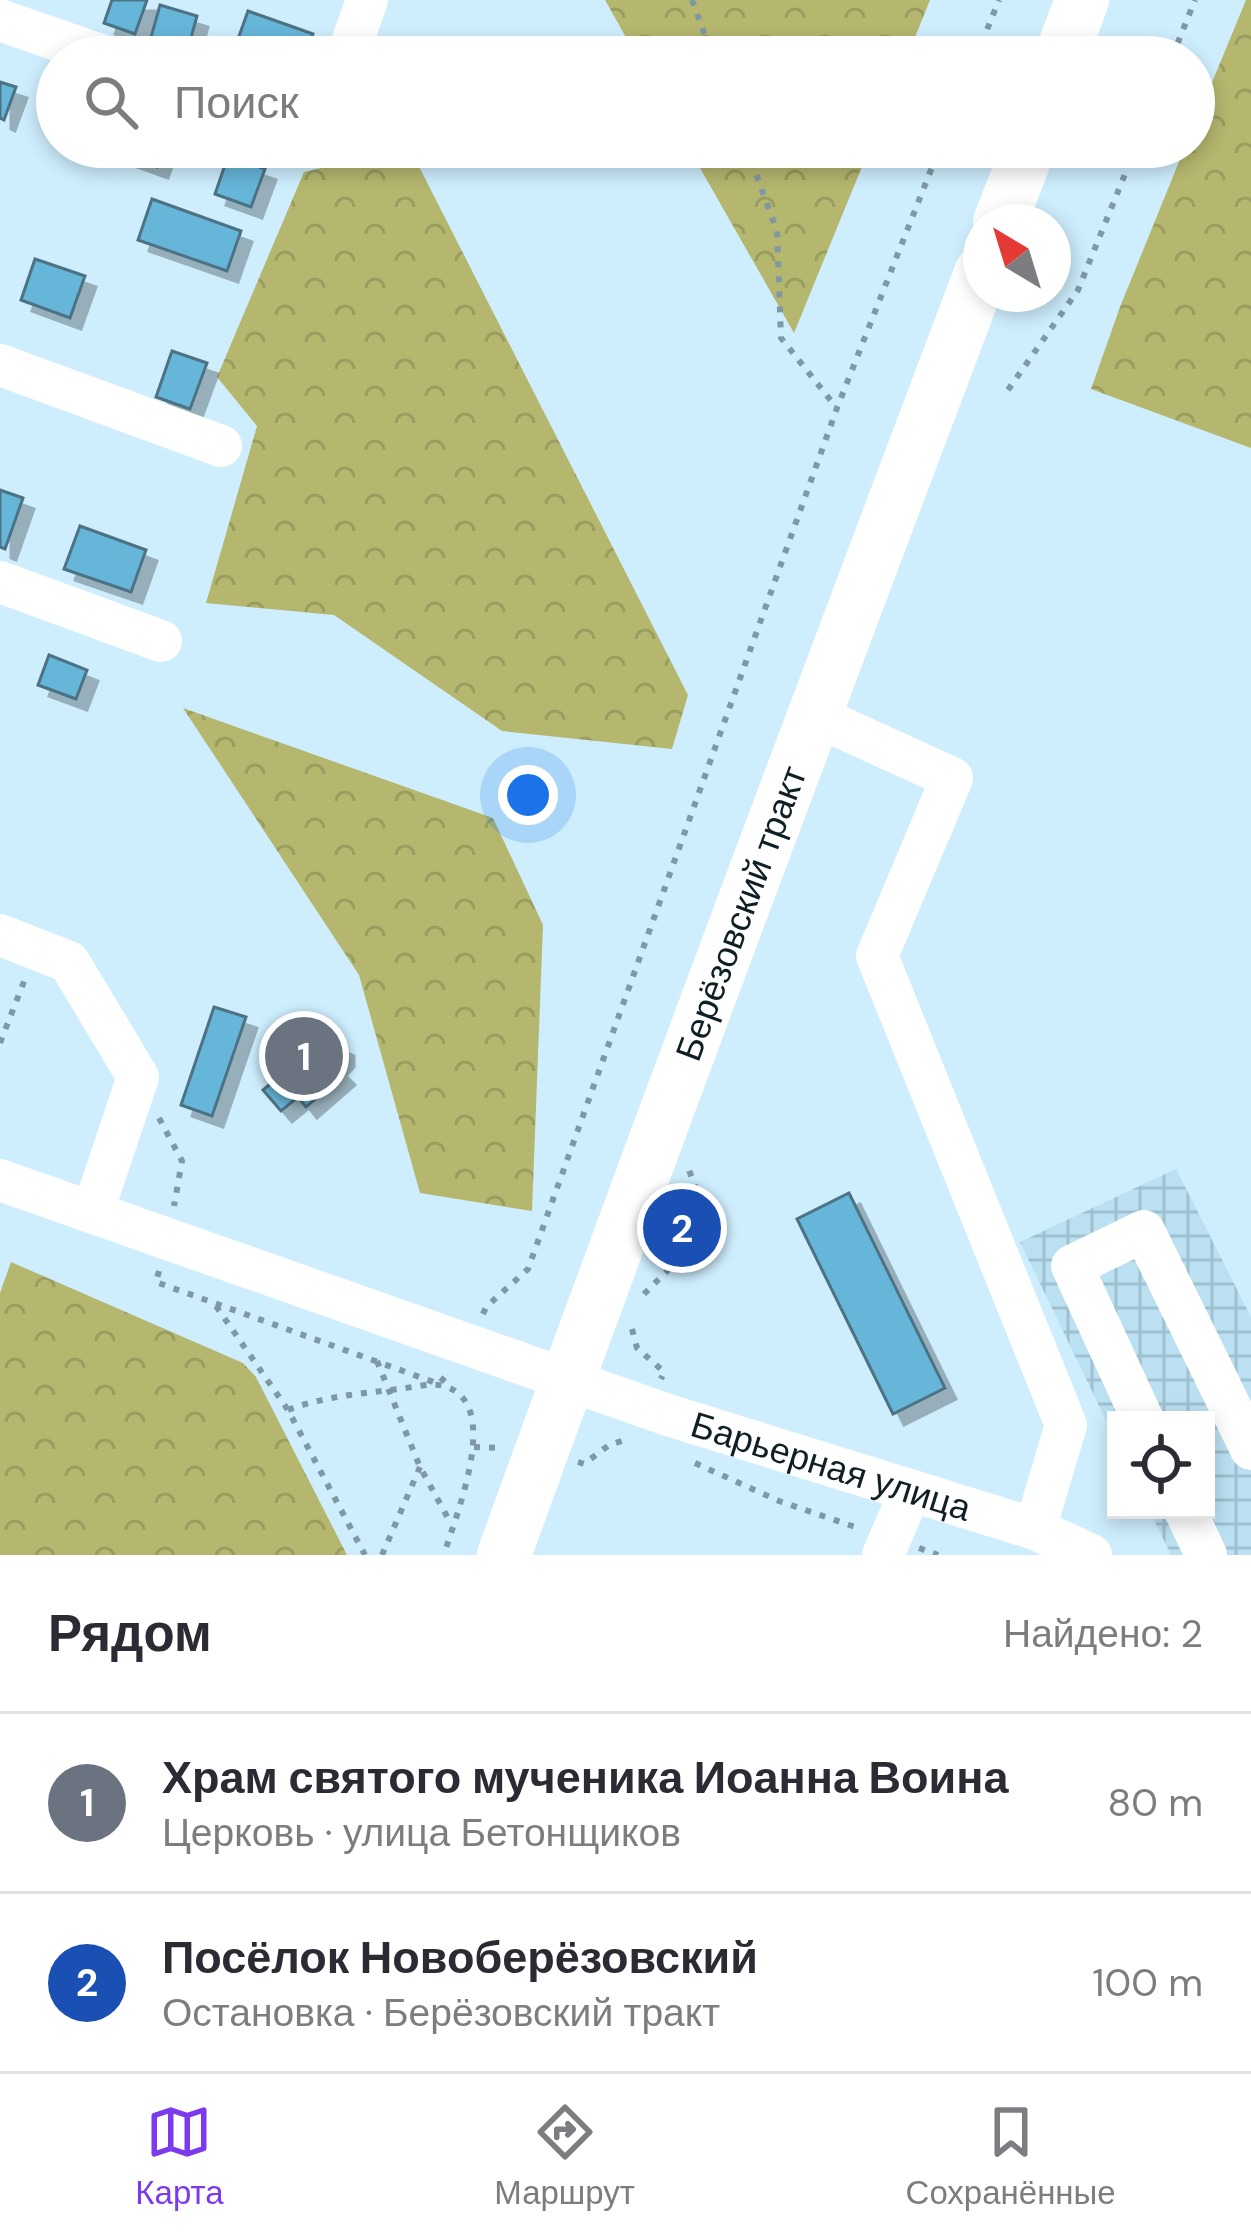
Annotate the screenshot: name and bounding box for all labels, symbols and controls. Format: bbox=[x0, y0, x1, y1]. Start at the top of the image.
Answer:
search box bbox=[36, 36, 1215, 168]
icon: search bbox=[78, 69, 144, 135]
text: Поиск bbox=[174, 73, 299, 132]
north arrow bbox=[963, 204, 1071, 312]
street label: Берёзовский тракт bbox=[664, 759, 817, 1067]
your location bbox=[498, 765, 558, 825]
pin: 1 bbox=[265, 1011, 343, 1101]
pin: 2 bbox=[643, 1183, 721, 1273]
street label: Барьерная улица bbox=[685, 1401, 978, 1532]
map controls bbox=[1107, 1411, 1215, 1519]
button: locate bbox=[1107, 1411, 1215, 1519]
text: Рядом bbox=[48, 1600, 212, 1667]
text: Найдено: 2 bbox=[1003, 1608, 1203, 1659]
text: Храм святого мученика Иоанна Воина bbox=[162, 1748, 1008, 1807]
text: 1 bbox=[80, 1777, 94, 1828]
text: 80 m bbox=[1107, 1777, 1203, 1828]
text: Церковь · улица Бетонщиков bbox=[162, 1807, 681, 1858]
text: Посёлок Новоберёзовский bbox=[162, 1928, 758, 1987]
text: 2 bbox=[76, 1957, 98, 2008]
text: 100 m bbox=[1092, 1957, 1203, 2008]
text: Остановка · Берёзовский тракт bbox=[162, 1987, 720, 2038]
tab: Карта bbox=[135, 2099, 224, 2214]
tab: Маршрут bbox=[494, 2099, 635, 2214]
tab: Сохранённые bbox=[906, 2099, 1116, 2214]

